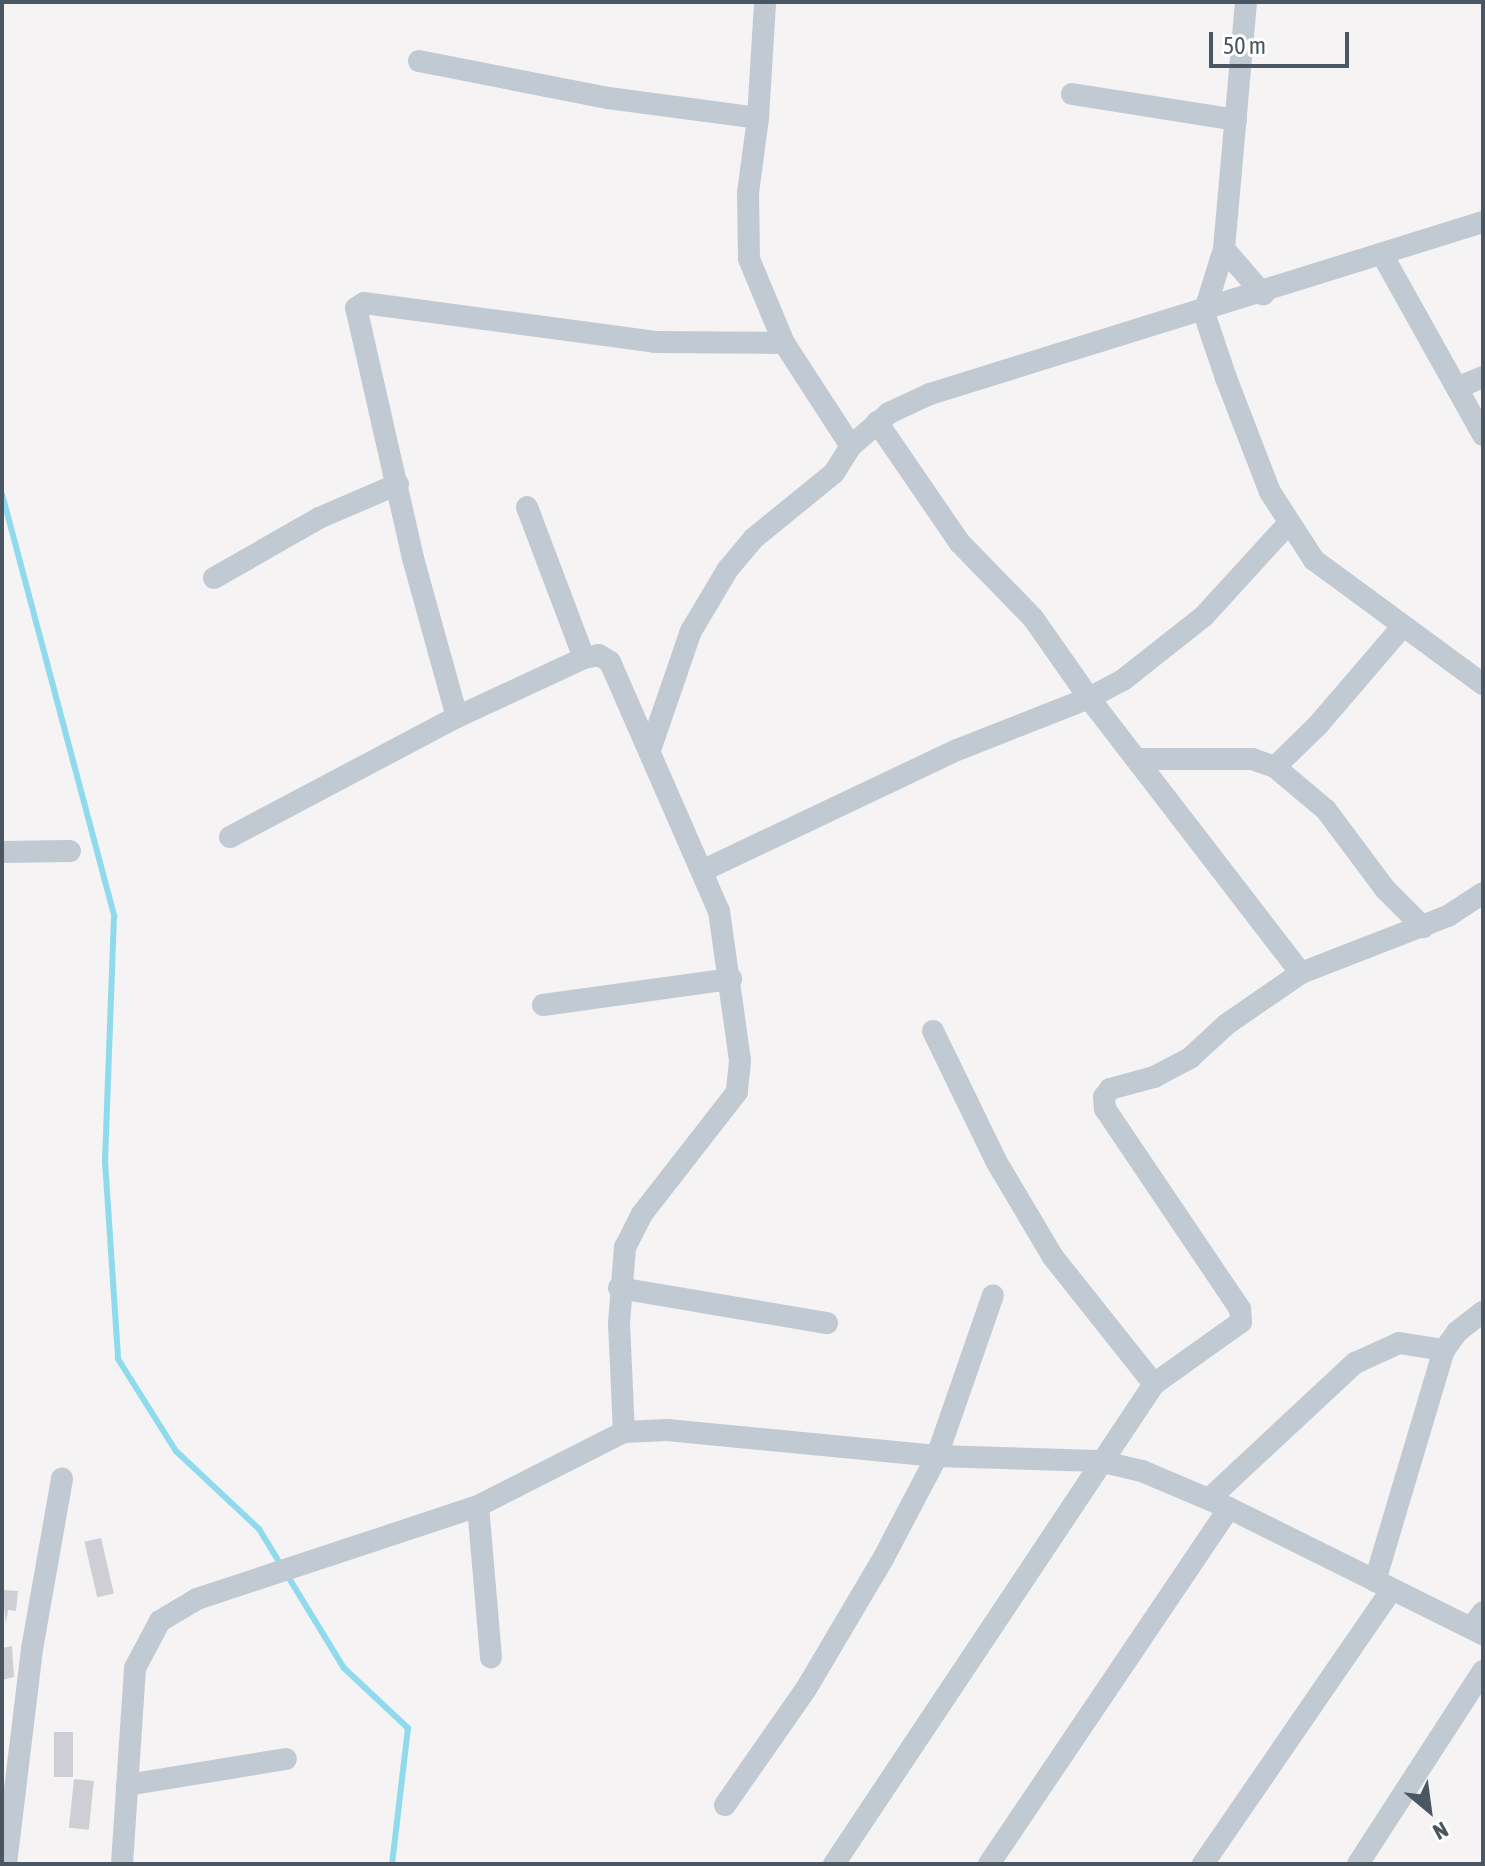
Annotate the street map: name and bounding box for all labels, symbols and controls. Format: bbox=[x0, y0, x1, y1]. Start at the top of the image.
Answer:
scale bar bbox=[1213, 16, 1353, 66]
text: 50 m bbox=[1223, 32, 1266, 59]
north arrow bbox=[1389, 1770, 1469, 1850]
text: N bbox=[1429, 1816, 1453, 1846]

